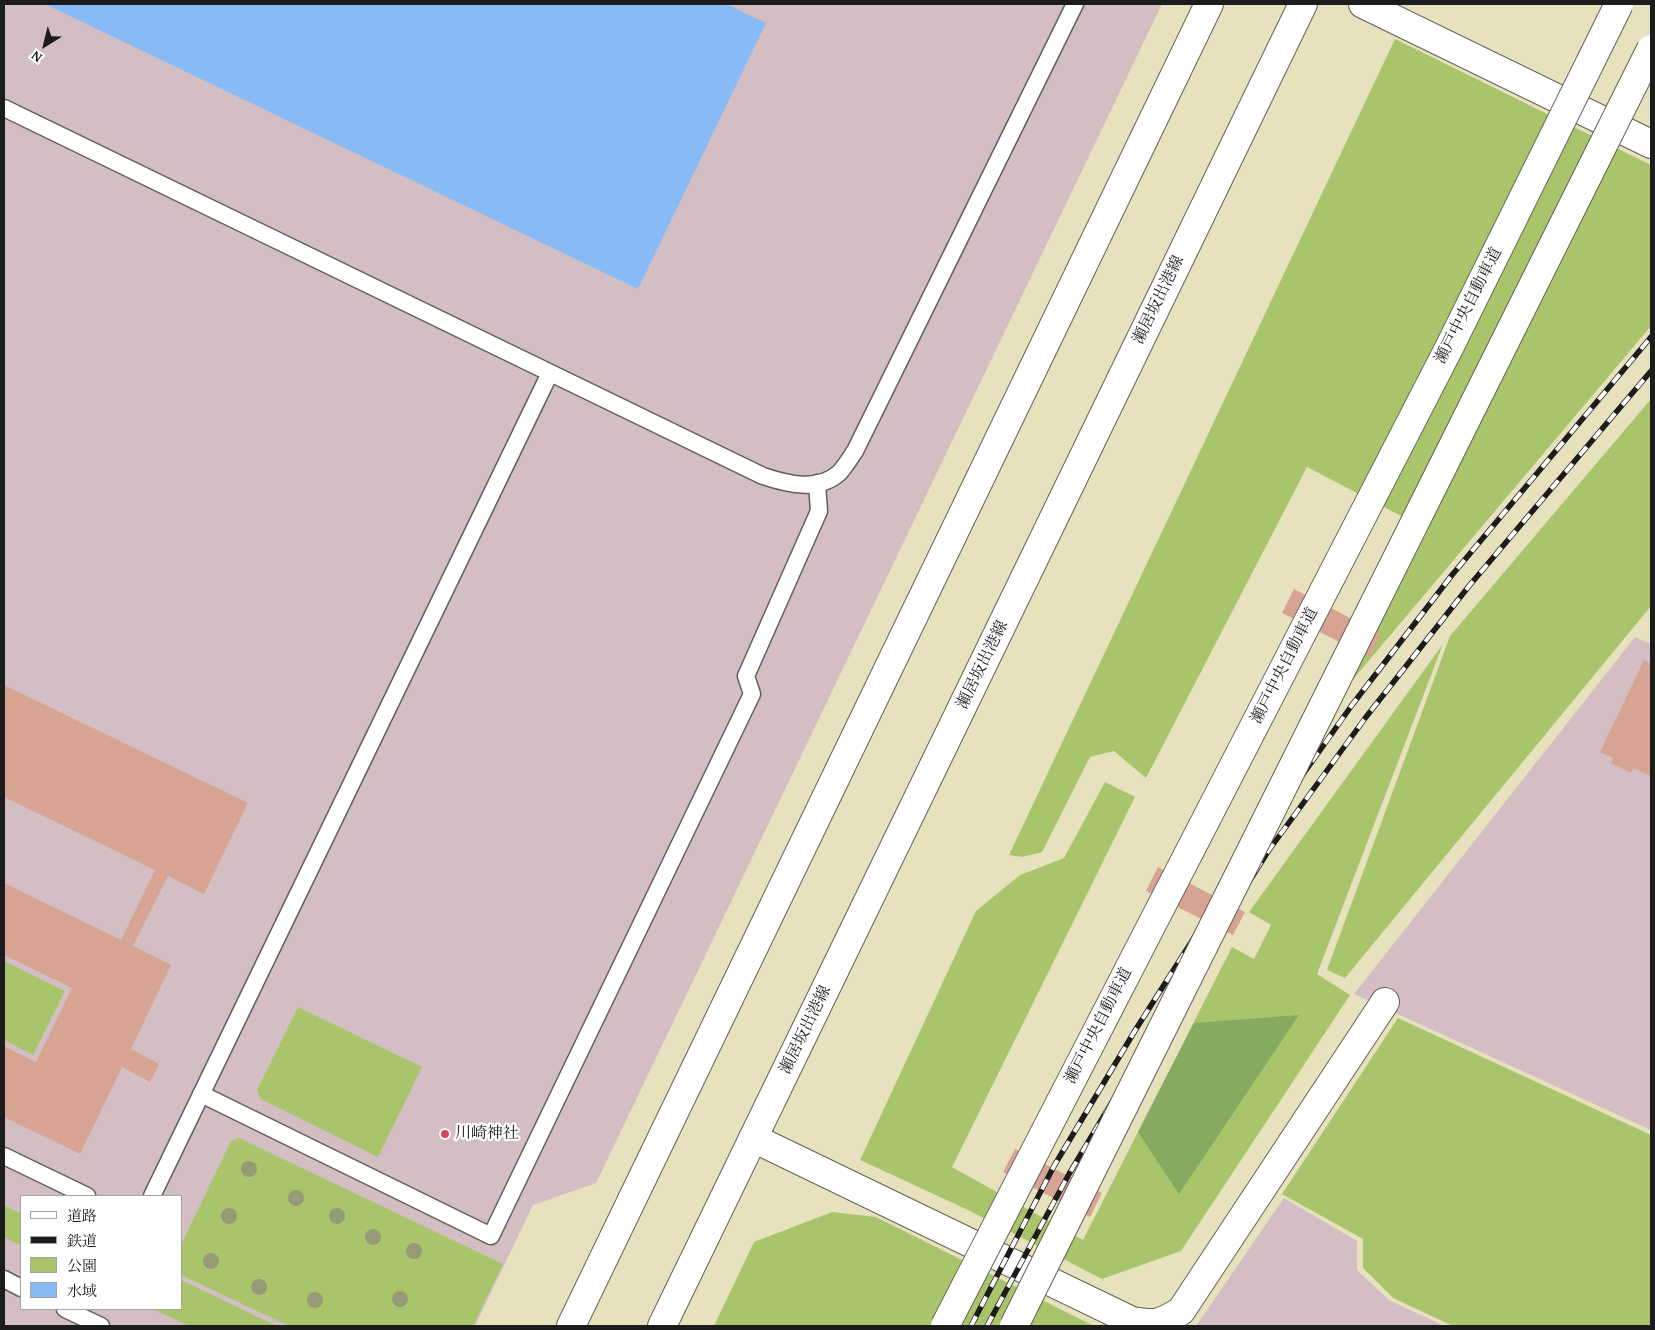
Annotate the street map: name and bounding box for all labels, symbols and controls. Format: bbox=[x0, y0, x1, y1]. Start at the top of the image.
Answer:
north arrow bbox=[20, 20, 70, 70]
text: N bbox=[27, 46, 46, 68]
street label: 瀬戸中央自動車道 bbox=[1431, 245, 1507, 367]
street label: 瀬居坂出港線 bbox=[1129, 253, 1189, 347]
street label: 瀬戸中央自動車道 bbox=[1247, 605, 1323, 727]
street label: 瀬居坂出港線 bbox=[953, 618, 1013, 712]
street label: 瀬戸中央自動車道 bbox=[1061, 965, 1137, 1087]
street label: 瀬居坂出港線 bbox=[776, 983, 836, 1077]
place label: 川崎神社 bbox=[455, 1124, 519, 1144]
marker: 川崎神社 bbox=[439, 1128, 451, 1140]
legend bbox=[20, 1195, 182, 1310]
text: 道路 bbox=[67, 1205, 97, 1226]
text: 鉄道 bbox=[67, 1230, 97, 1251]
text: 公園 bbox=[67, 1255, 97, 1276]
text: 水域 bbox=[67, 1280, 97, 1301]

